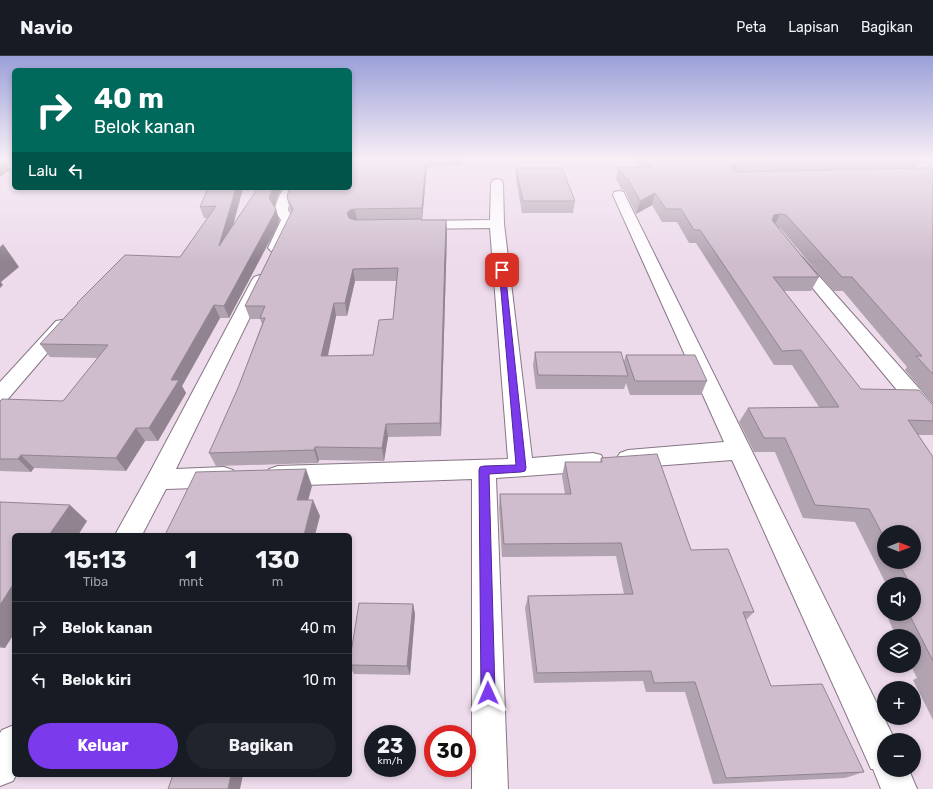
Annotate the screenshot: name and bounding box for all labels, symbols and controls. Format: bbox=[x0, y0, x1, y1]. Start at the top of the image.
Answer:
text: Navio bbox=[20, 16, 73, 39]
text: Peta bbox=[736, 19, 766, 36]
text: Lapisan bbox=[788, 19, 839, 36]
text: Bagikan bbox=[861, 19, 913, 36]
text: 40 m bbox=[94, 82, 164, 115]
icon: right bbox=[28, 84, 80, 136]
text: Belok kanan bbox=[94, 116, 195, 138]
icon: left bbox=[65, 160, 87, 182]
text: Lalu bbox=[28, 162, 57, 180]
pin bbox=[485, 253, 519, 287]
icon: arrive bbox=[491, 259, 513, 281]
north arrow bbox=[877, 525, 921, 569]
map controls bbox=[877, 525, 921, 777]
text: 15:13 bbox=[64, 546, 127, 574]
text: 1 bbox=[185, 546, 197, 574]
text: 130 bbox=[256, 546, 300, 574]
text: Tiba bbox=[83, 574, 108, 589]
text: mnt bbox=[179, 574, 203, 589]
text: m bbox=[272, 574, 283, 589]
button: sound bbox=[877, 577, 921, 621]
icon: right bbox=[28, 617, 50, 639]
text: Belok kanan bbox=[62, 619, 152, 637]
text: 40 m bbox=[300, 619, 336, 637]
button: layers bbox=[877, 629, 921, 673]
icon: left bbox=[28, 669, 50, 691]
text: Belok kiri bbox=[62, 671, 131, 689]
text: 10 m bbox=[303, 671, 336, 689]
position arrow bbox=[467, 672, 509, 714]
button: + bbox=[877, 681, 921, 725]
button: Keluar bbox=[28, 723, 178, 769]
button: Bagikan bbox=[186, 723, 336, 769]
speed limit sign: 30 bbox=[424, 725, 476, 777]
button: − bbox=[877, 733, 921, 777]
text: 23 bbox=[377, 734, 403, 758]
text: km/h bbox=[378, 755, 402, 767]

